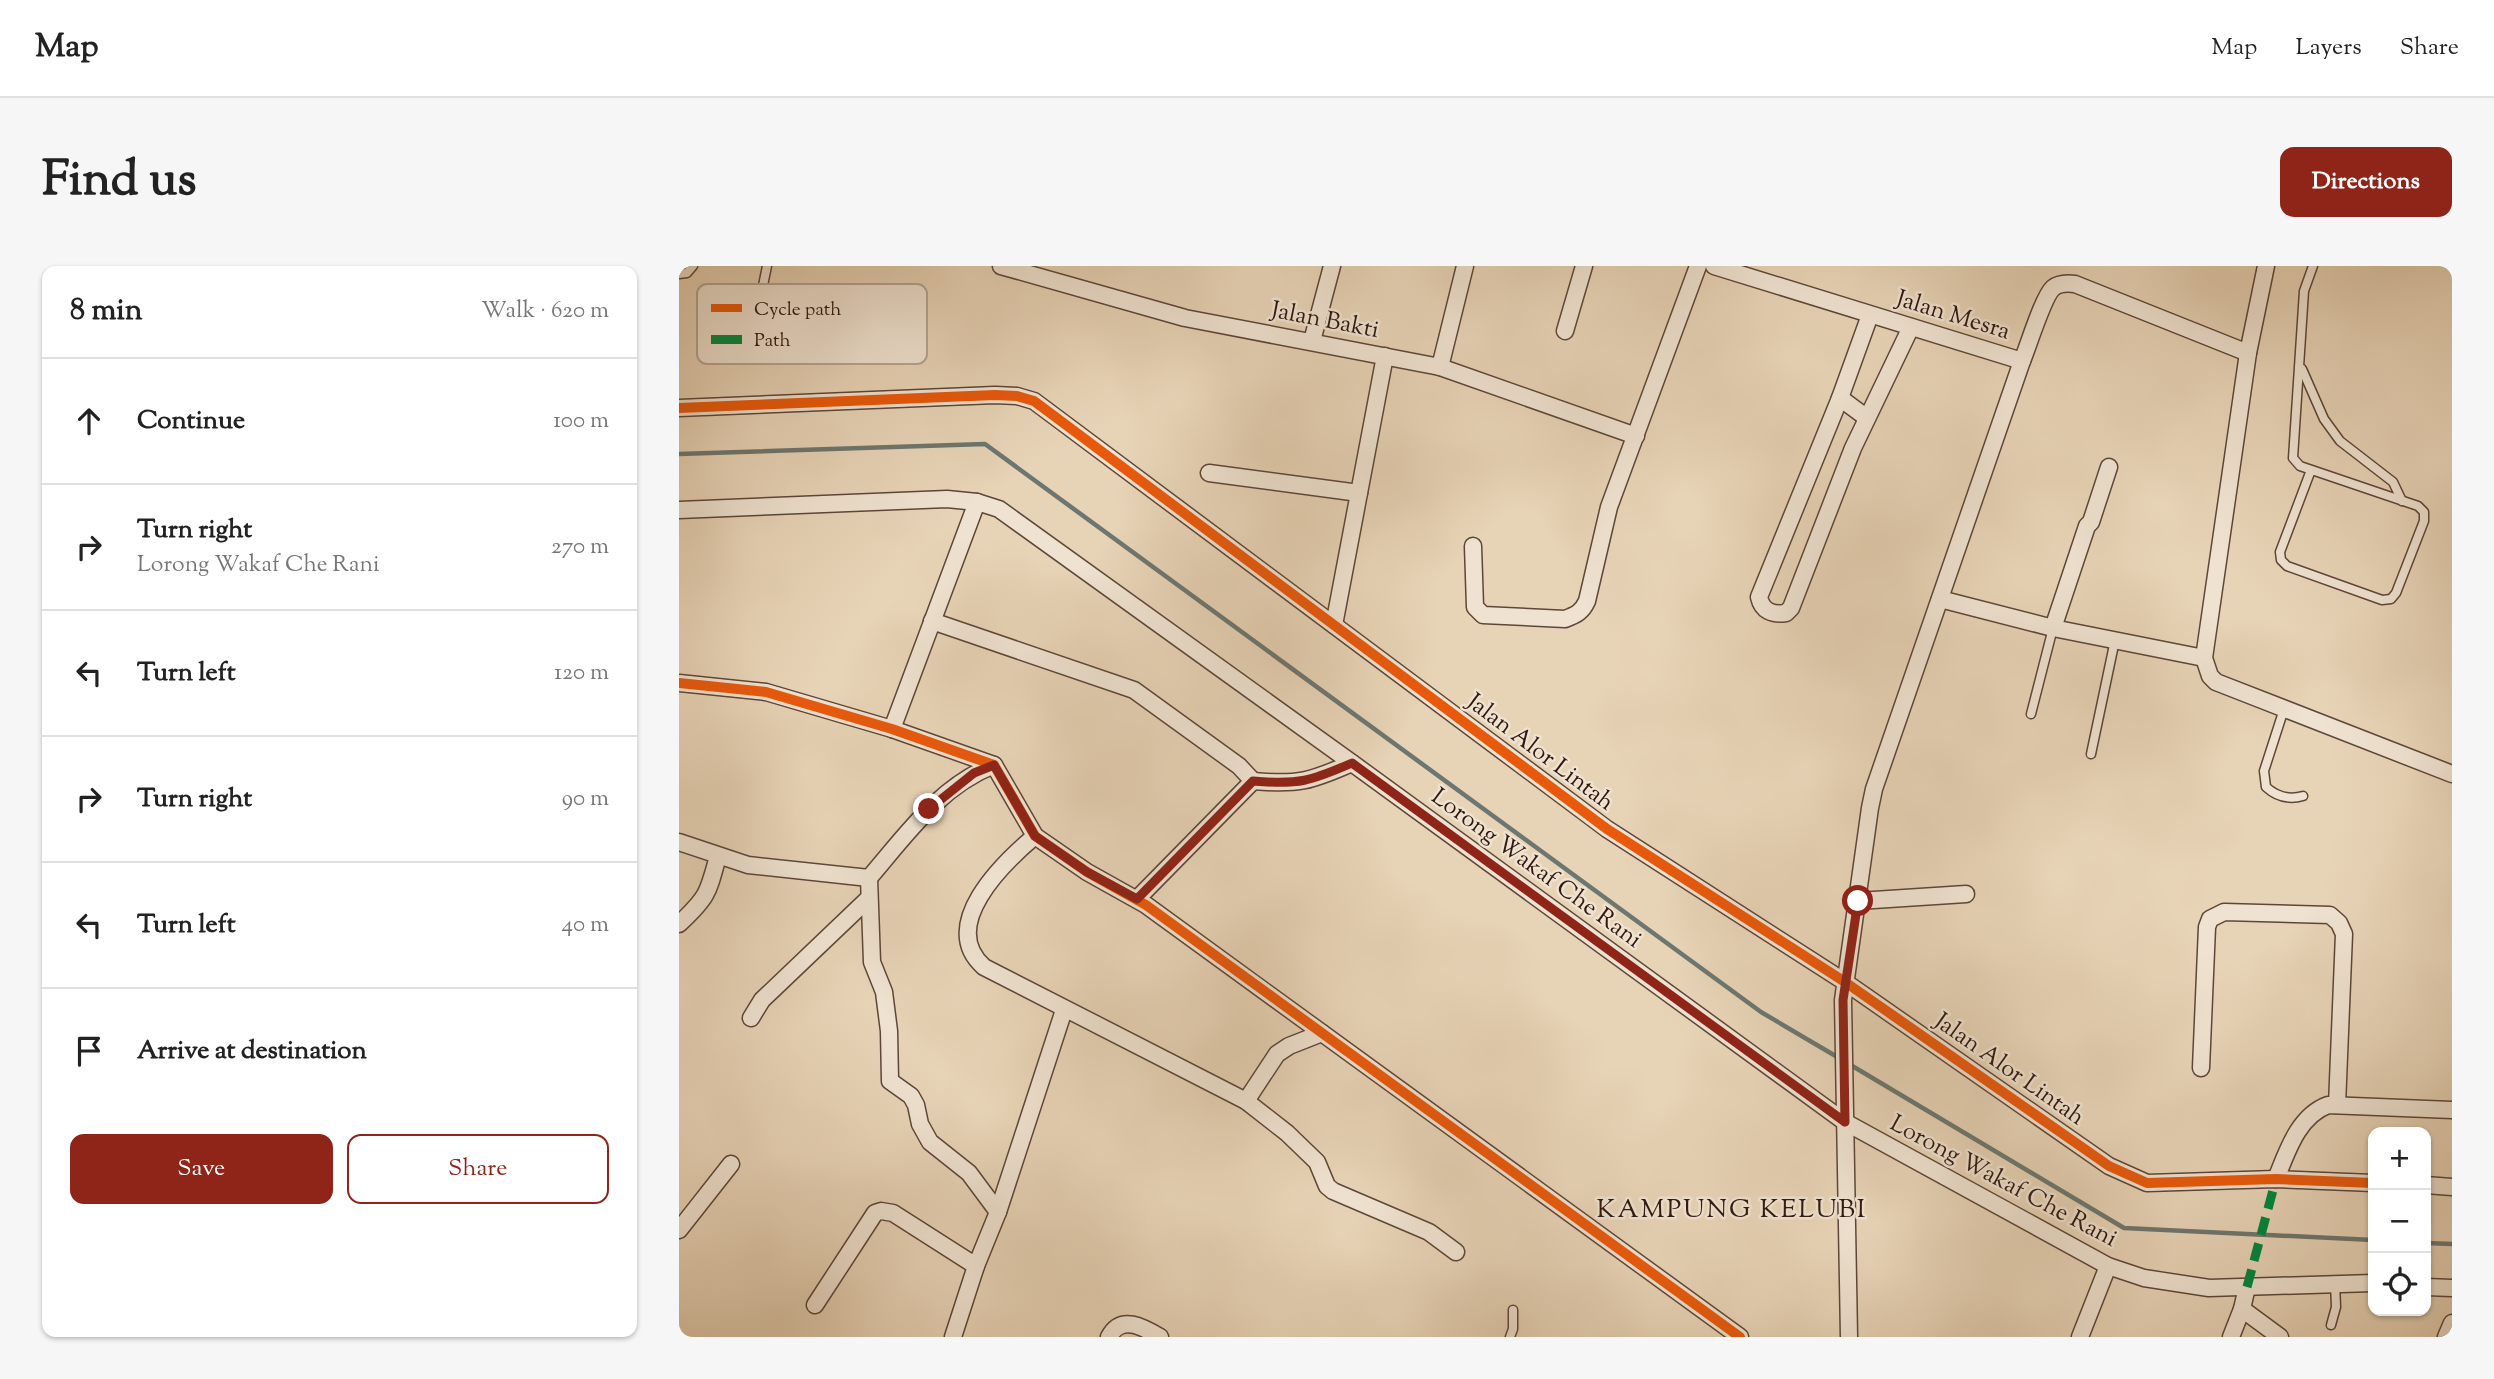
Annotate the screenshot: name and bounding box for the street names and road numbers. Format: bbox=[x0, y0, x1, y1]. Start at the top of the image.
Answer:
street label: Jalan Mesra bbox=[1890, 282, 2014, 349]
street label: Jalan Bakti bbox=[1266, 294, 1382, 348]
street label: Jalan Alor Lintah bbox=[1458, 685, 1621, 820]
street label: Lorong Wakaf Che Rani bbox=[1424, 781, 1649, 957]
street label: Jalan Alor Lintah bbox=[1925, 1004, 2091, 1135]
street label: Lorong Wakaf Che Rani bbox=[1883, 1108, 2123, 1257]

